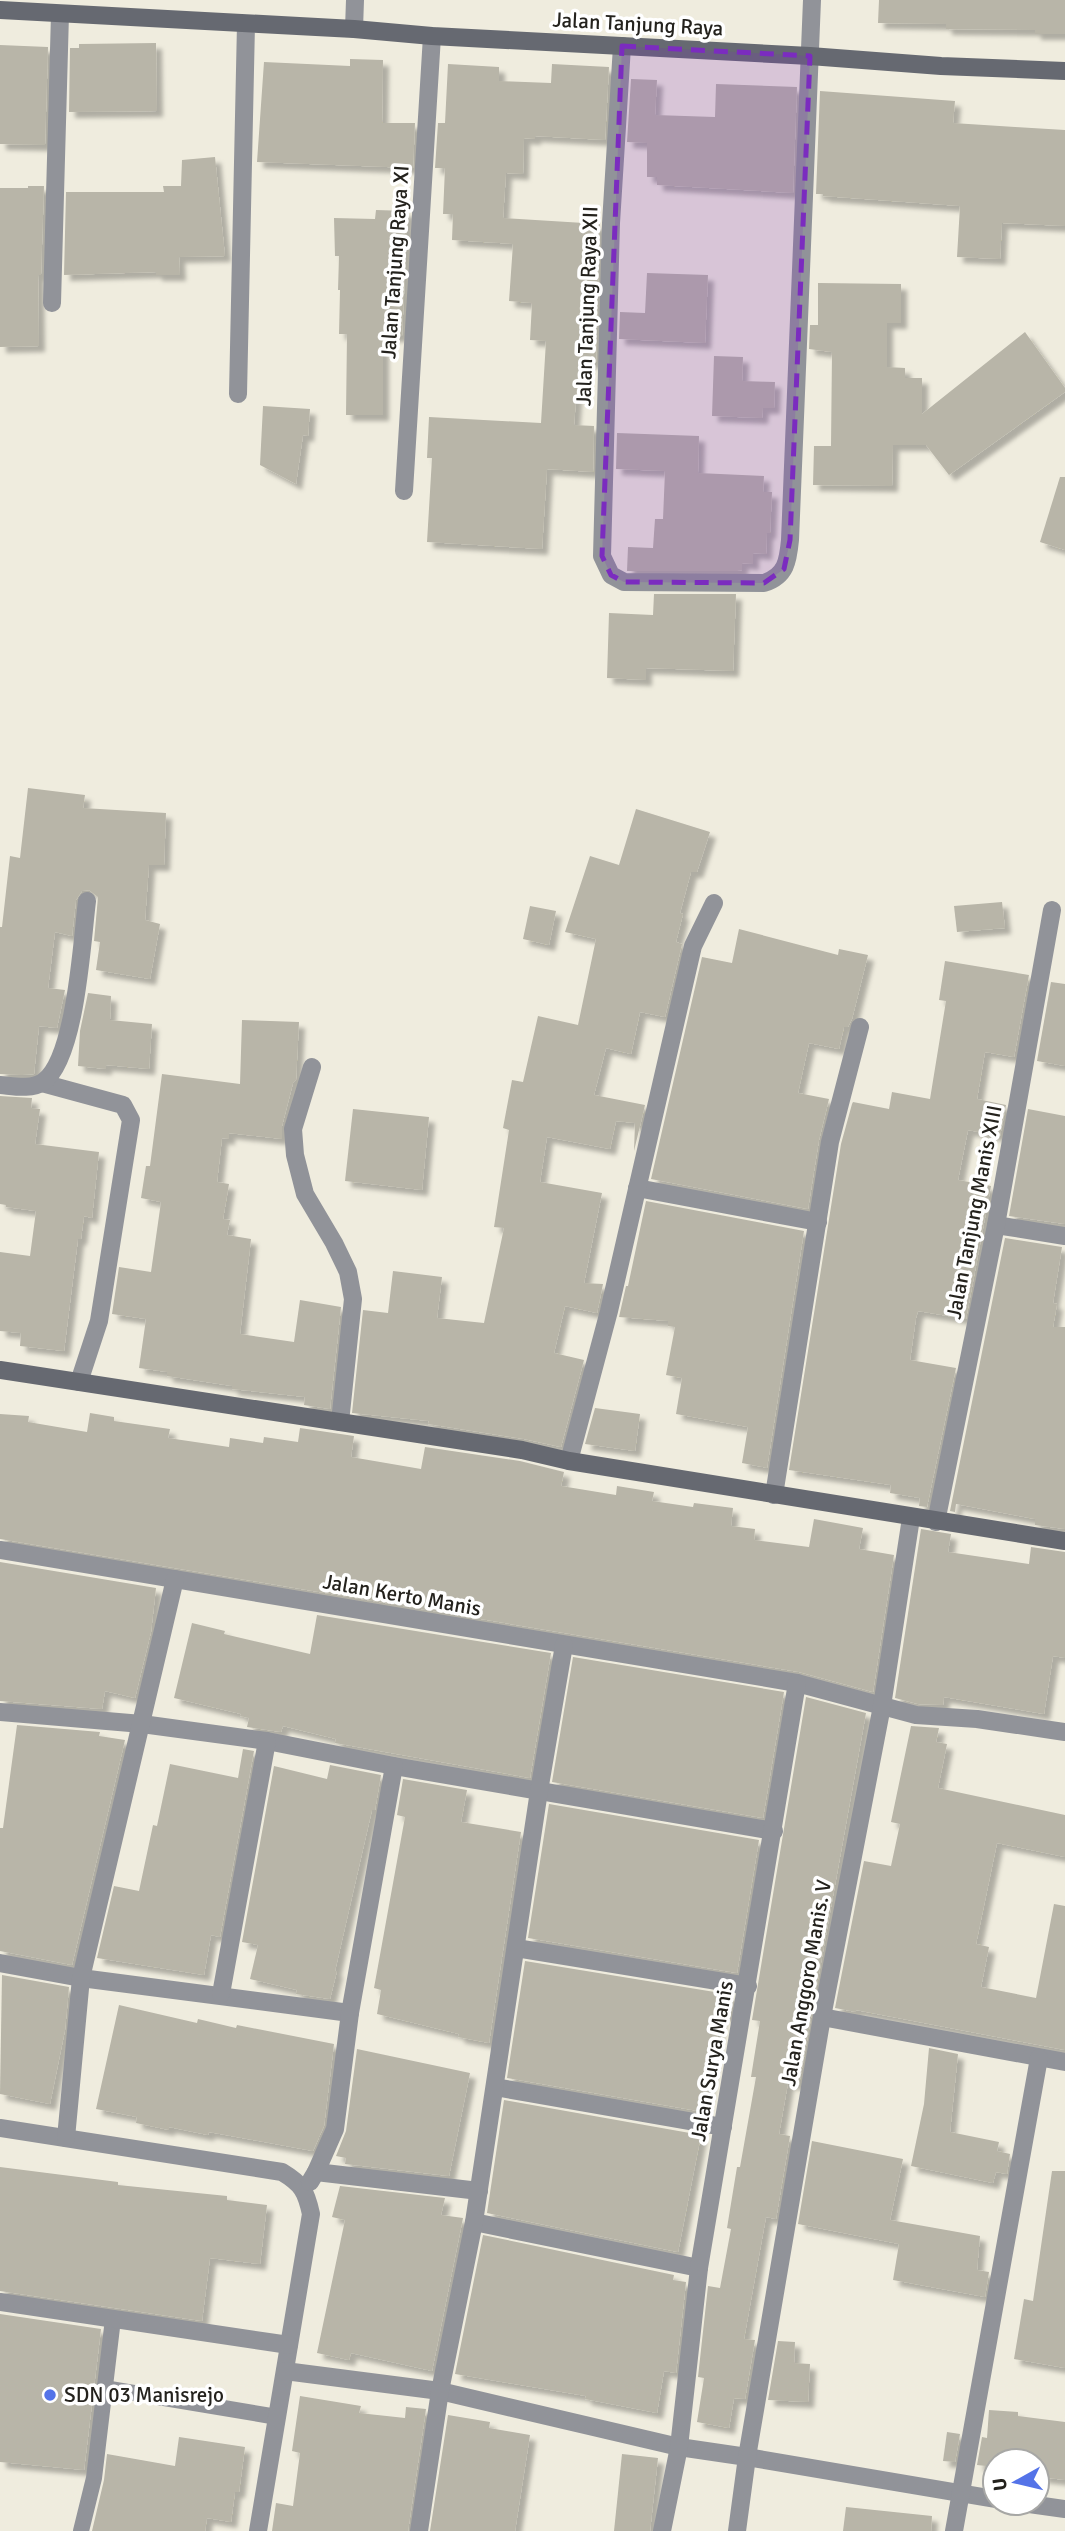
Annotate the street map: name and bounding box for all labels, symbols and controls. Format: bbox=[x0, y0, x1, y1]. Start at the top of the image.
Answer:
street label: Jalan Tanjung Raya bbox=[552, 7, 724, 41]
street label: Jalan Tanjung Raya XI bbox=[375, 164, 415, 360]
street label: Jalan Tanjung Raya XII bbox=[571, 206, 603, 406]
street label: Jalan Tanjung Manis XIII bbox=[941, 1103, 1007, 1321]
street label: Jalan Kerto Manis bbox=[321, 1568, 483, 1622]
street label: Jalan Anggoro Manis. V bbox=[775, 1878, 837, 2088]
street label: Jalan Surya Manis bbox=[685, 1979, 739, 2143]
place label: SDN 03 Manisrejo bbox=[64, 2382, 224, 2408]
marker: SDN 03 Manisrejo bbox=[42, 2387, 58, 2403]
north arrow bbox=[981, 2447, 1051, 2517]
text: U bbox=[987, 2476, 1013, 2492]

